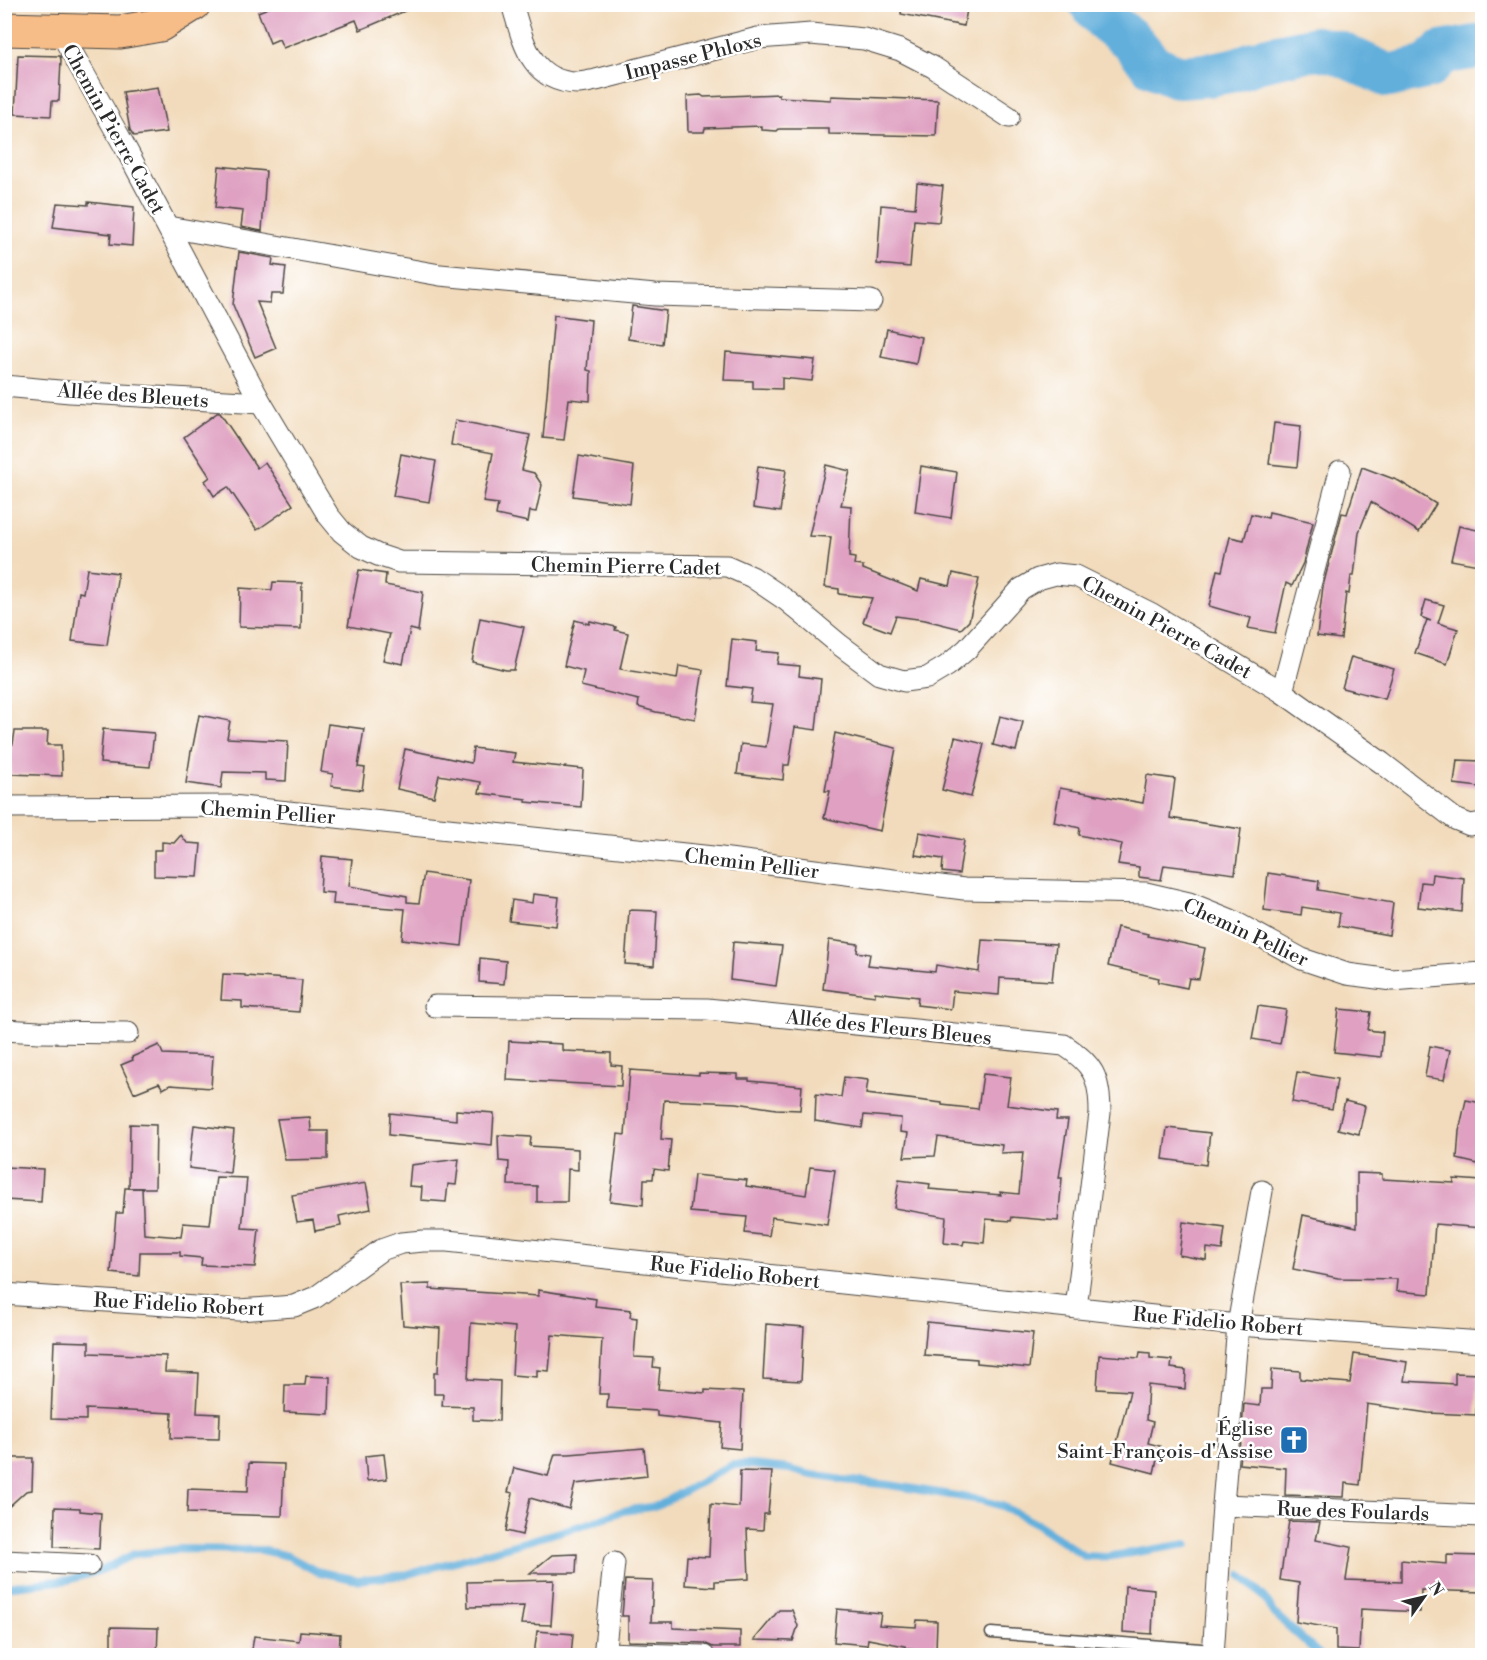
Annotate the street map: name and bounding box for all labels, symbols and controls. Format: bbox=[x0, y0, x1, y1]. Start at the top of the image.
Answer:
street label: Impasse Phloxs bbox=[623, 28, 764, 86]
street label: Chemin Pierre Cadet bbox=[56, 40, 170, 219]
street label: Allée des Bleuets bbox=[55, 379, 209, 414]
street label: Chemin Pierre Cadet bbox=[531, 553, 721, 582]
street label: Chemin Pierre Cadet bbox=[1077, 571, 1256, 685]
street label: Chemin Pellier bbox=[199, 796, 337, 831]
street label: Chemin Pellier bbox=[683, 844, 821, 885]
street label: Chemin Pellier bbox=[1179, 893, 1312, 973]
street label: Allée des Fleurs Bleues bbox=[784, 1005, 993, 1052]
street label: Rue Fidelio Robert bbox=[649, 1252, 821, 1295]
street label: Rue Fidelio Robert bbox=[93, 1289, 265, 1322]
street label: Rue Fidelio Robert bbox=[1132, 1303, 1304, 1342]
place label: Église Saint-François-d'Assise bbox=[1057, 1416, 1273, 1465]
church icon: Église Saint-François-d'Assise bbox=[1278, 1424, 1310, 1456]
street label: Rue des Foulards bbox=[1276, 1497, 1430, 1528]
north arrow bbox=[1394, 1567, 1454, 1627]
text: N bbox=[1424, 1578, 1448, 1600]

